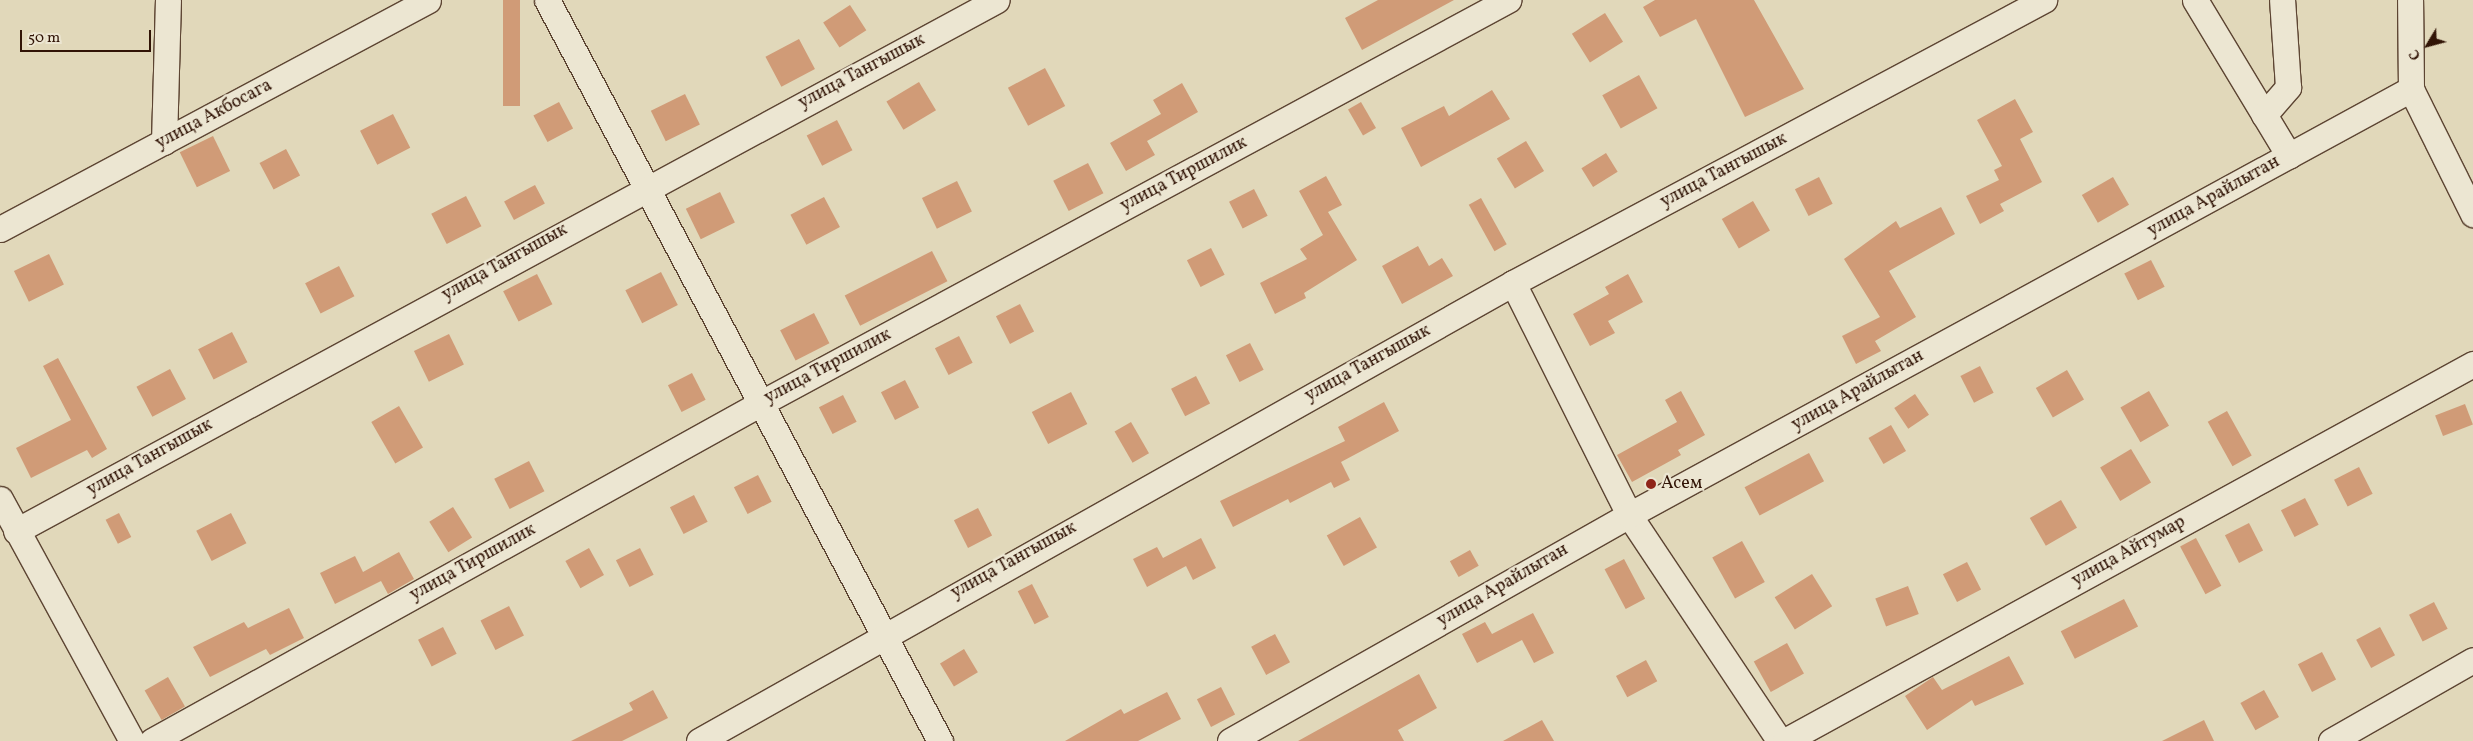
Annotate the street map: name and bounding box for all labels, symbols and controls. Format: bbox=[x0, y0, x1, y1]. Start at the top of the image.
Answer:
scale bar bbox=[22, 20, 154, 52]
north arrow bbox=[2403, 20, 2453, 70]
text: 50 m bbox=[28, 28, 60, 49]
street label: улица Тангышык bbox=[795, 29, 929, 115]
text: С bbox=[2405, 45, 2426, 64]
street label: улица Акбосага bbox=[152, 75, 276, 155]
street label: улица Тангышык bbox=[1657, 128, 1791, 214]
street label: улица Тиршилик bbox=[1117, 132, 1251, 218]
street label: улица Арайлытан bbox=[2144, 152, 2284, 242]
street label: улица Тангышык bbox=[438, 219, 572, 307]
street label: улица Тангышык bbox=[1301, 320, 1435, 408]
street label: улица Тиршилик bbox=[761, 324, 895, 410]
street label: улица Арайлытан bbox=[1788, 346, 1928, 436]
street label: улица Тангышык bbox=[83, 414, 217, 502]
place label: Асем bbox=[1661, 473, 1702, 495]
marker: Асем bbox=[1645, 478, 1657, 490]
street label: улица Айтумар bbox=[2068, 512, 2190, 592]
street label: улица Тангышык bbox=[947, 517, 1081, 605]
street label: улица Тиршилик bbox=[406, 519, 540, 607]
street label: улица Арайлытан bbox=[1434, 540, 1572, 632]

